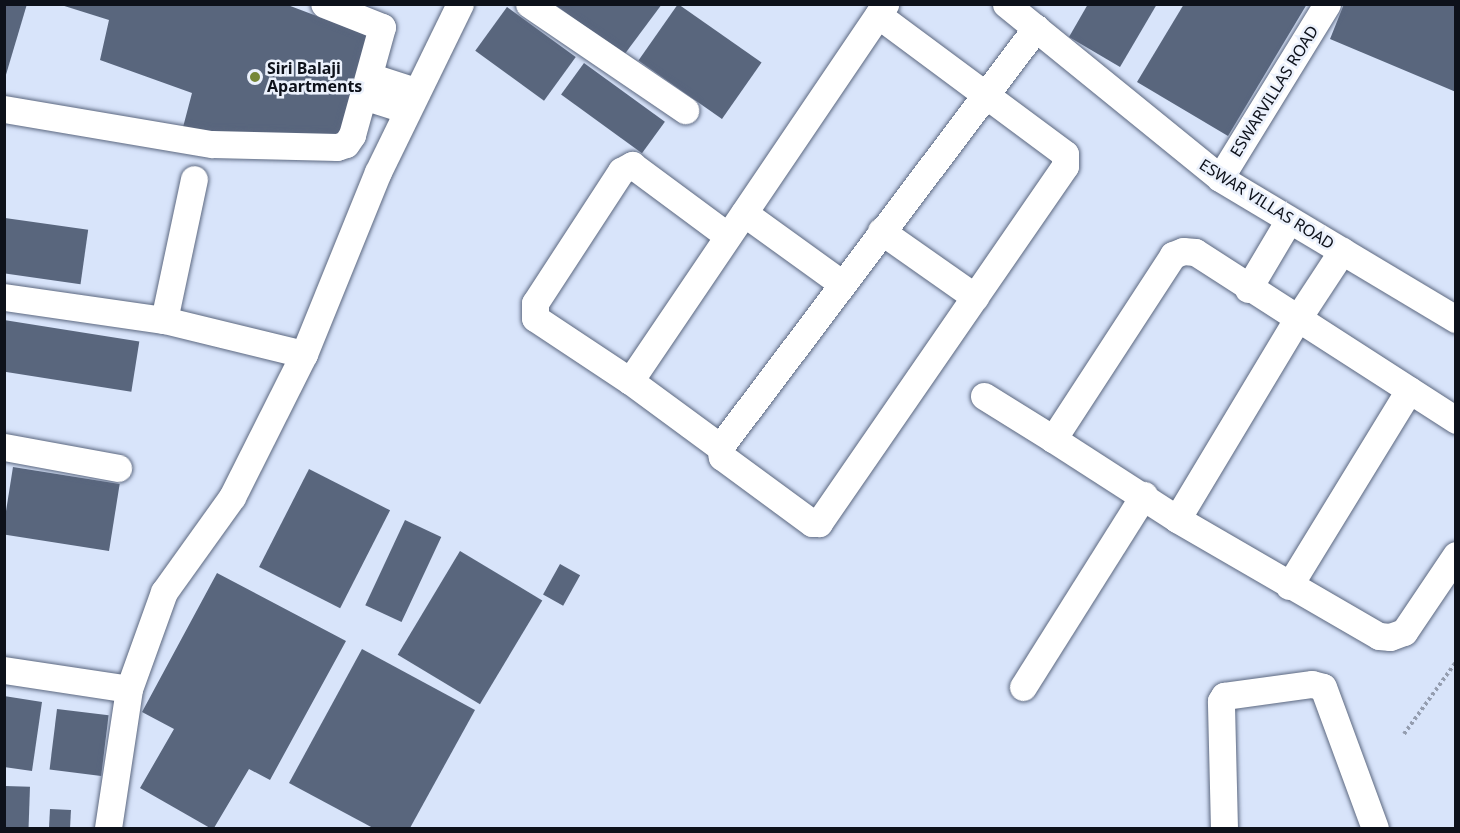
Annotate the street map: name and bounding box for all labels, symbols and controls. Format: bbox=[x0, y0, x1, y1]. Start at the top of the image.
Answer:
street label: ESWARVILLAS ROAD bbox=[1226, 22, 1322, 160]
place label: Siri Balaji Apartments bbox=[267, 58, 362, 96]
marker: Siri Balaji Apartments bbox=[248, 70, 262, 84]
street label: ESWAR VILLAS ROAD bbox=[1196, 155, 1338, 253]

